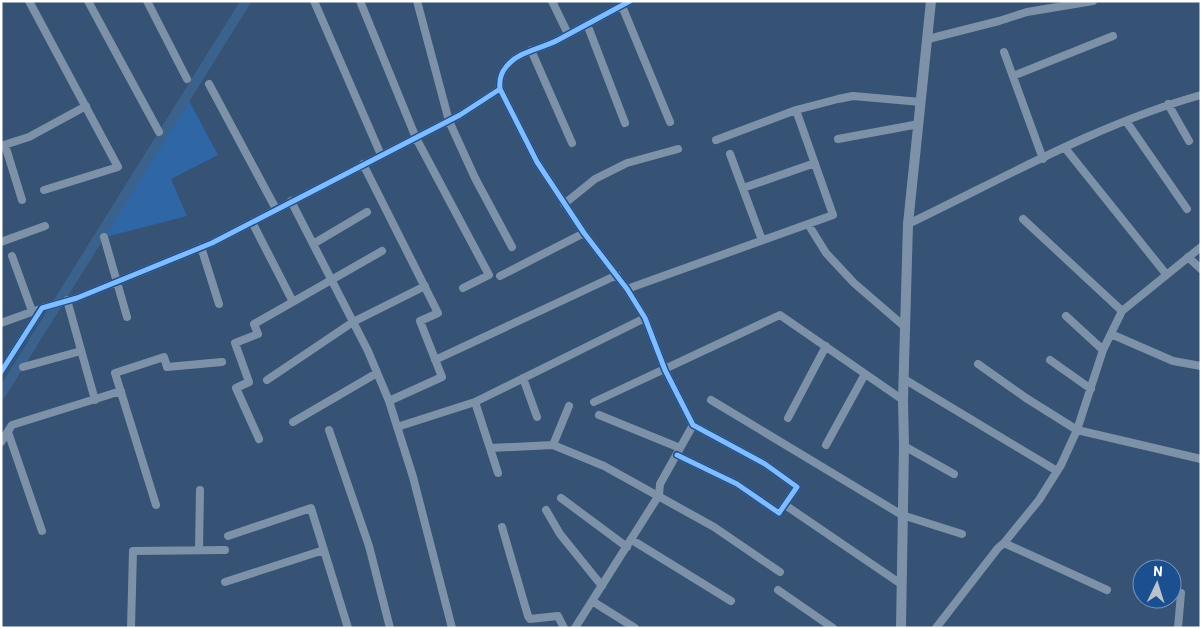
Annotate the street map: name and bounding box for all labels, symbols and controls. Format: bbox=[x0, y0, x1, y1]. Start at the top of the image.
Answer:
north arrow bbox=[1132, 559, 1182, 609]
text: N bbox=[1153, 562, 1163, 579]

